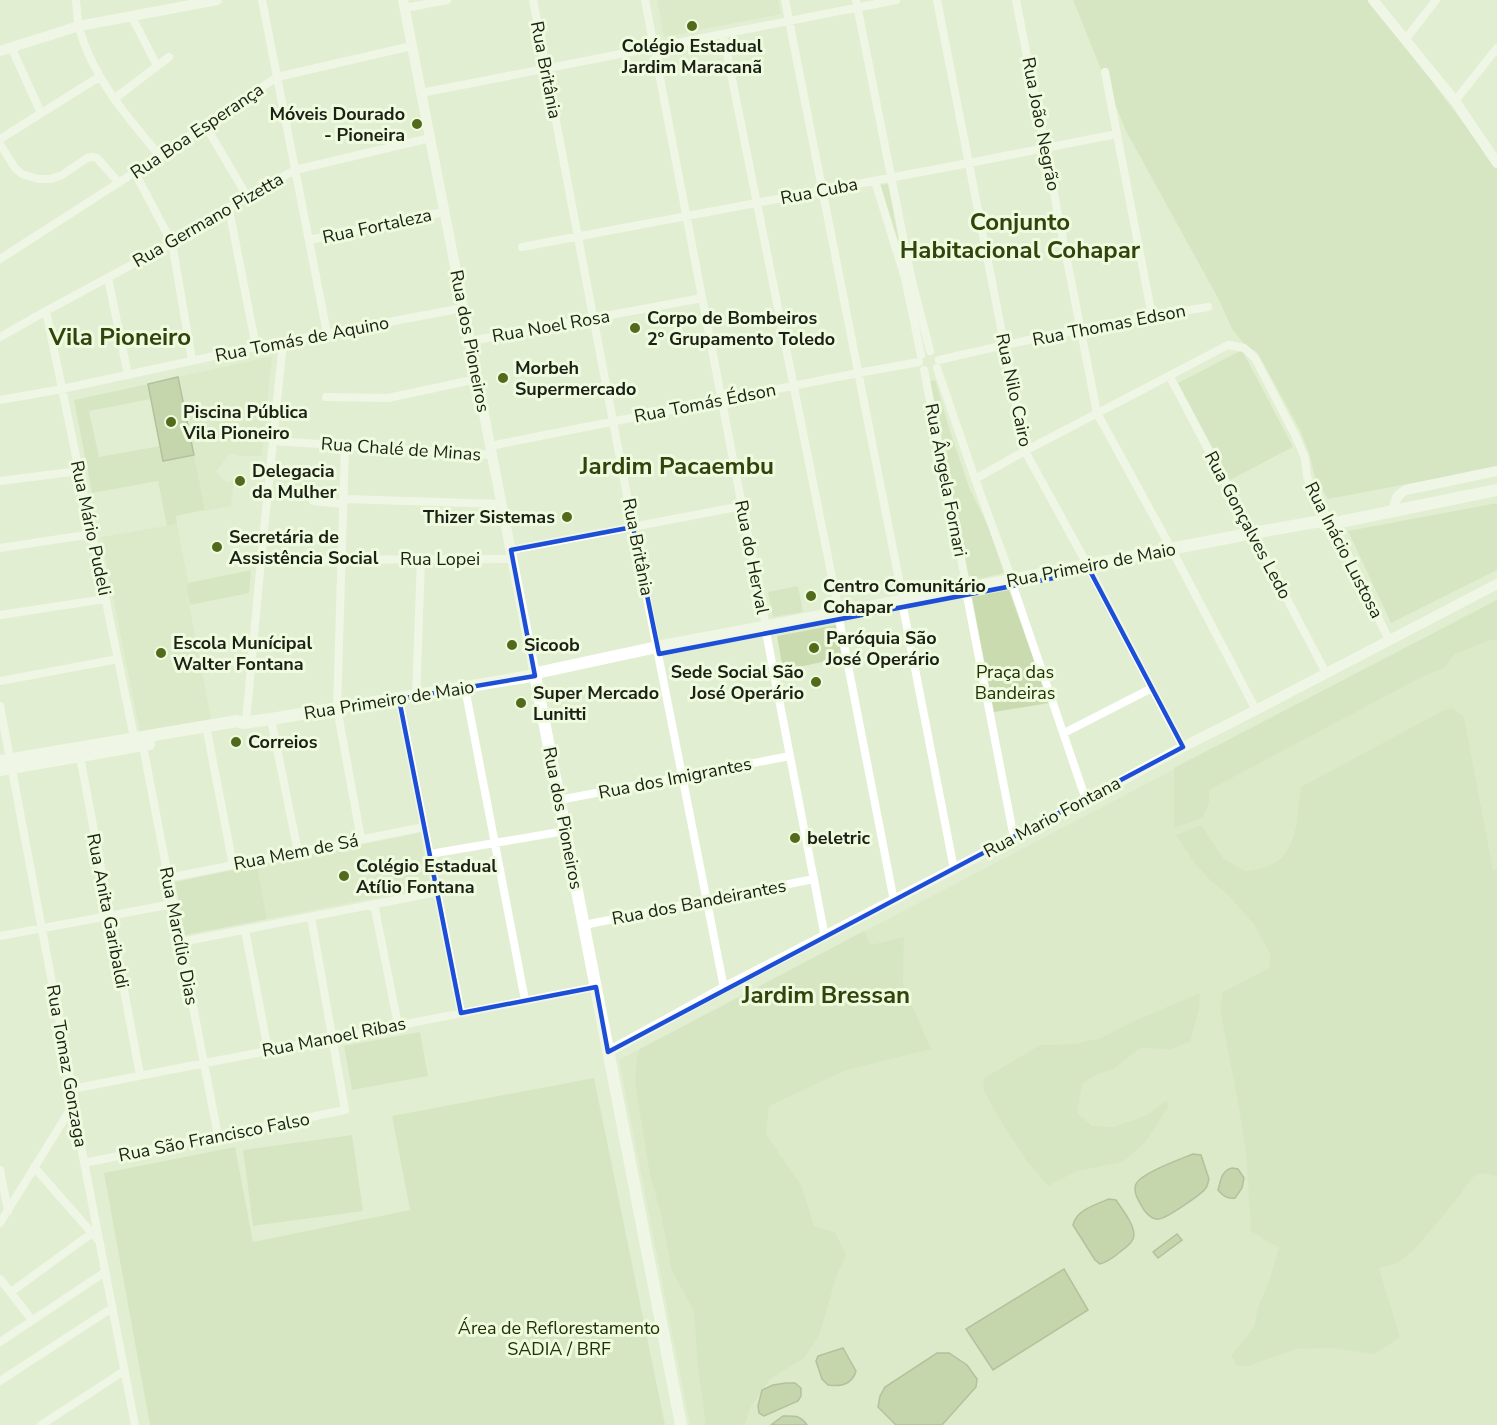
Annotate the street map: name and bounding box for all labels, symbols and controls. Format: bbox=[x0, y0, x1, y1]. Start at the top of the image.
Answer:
street label: Rua Britânia bbox=[525, 19, 567, 121]
marker: Colégio Estadual Jardim Maracanã bbox=[685, 19, 699, 33]
place label: Colégio Estadual Jardim Maracanã bbox=[621, 34, 763, 79]
street label: Rua João Negrão bbox=[1016, 55, 1066, 193]
street label: Rua Boa Esperança bbox=[126, 78, 268, 184]
place label: Móveis Dourado - Pioneira bbox=[269, 102, 405, 147]
marker: Móveis Dourado - Pioneira bbox=[410, 117, 424, 131]
street label: Rua Germano Pizetta bbox=[128, 167, 288, 273]
street label: Rua Cuba bbox=[778, 172, 860, 210]
street label: Rua Fortaleza bbox=[320, 203, 434, 249]
district label: Conjunto Habitacional Cohapar bbox=[900, 206, 1141, 266]
street label: Rua dos Pioneiros bbox=[444, 268, 496, 414]
street label: Rua Thomas Edson bbox=[1030, 298, 1188, 352]
street label: Rua Noel Rosa bbox=[490, 304, 612, 348]
place label: Corpo de Bombeiros 2º Grupamento Toledo bbox=[647, 306, 835, 351]
street label: Rua Tomás de Aquino bbox=[213, 310, 391, 368]
district label: Vila Pioneiro bbox=[48, 321, 191, 353]
marker: Corpo de Bombeiros 2º Grupamento Toledo bbox=[628, 321, 642, 335]
street label: Rua Nilo Cairo bbox=[990, 331, 1038, 449]
place label: Morbeh Supermercado bbox=[515, 356, 636, 401]
marker: Morbeh Supermercado bbox=[496, 371, 510, 385]
street label: Rua Tomás Édson bbox=[632, 378, 778, 428]
place label: Piscina Pública Vila Pioneiro bbox=[182, 400, 308, 445]
street label: Rua Ângela Fornari bbox=[919, 401, 973, 559]
marker: Piscina Pública Vila Pioneiro bbox=[164, 415, 178, 429]
street label: Rua Chalé de Minas bbox=[320, 431, 482, 467]
street label: Rua Gonçalves Ledo bbox=[1199, 447, 1297, 603]
district label: Jardim Pacaembu bbox=[579, 450, 774, 482]
street label: Rua Mário Pudeli bbox=[65, 458, 117, 598]
place label: Delegacia da Mulher bbox=[252, 459, 337, 504]
marker: Delegacia da Mulher bbox=[233, 474, 247, 488]
street label: Rua Inácio Lustosa bbox=[1299, 478, 1389, 622]
street label: Rua Britânia bbox=[617, 496, 659, 598]
street label: Rua do Herval bbox=[729, 498, 775, 617]
place label: Thizer Sistemas bbox=[423, 505, 555, 529]
marker: Thizer Sistemas bbox=[560, 510, 574, 524]
place label: Secretária de Assistência Social bbox=[229, 525, 379, 570]
street label: Rua Primeiro de Maio bbox=[1004, 537, 1178, 593]
marker: Secretária de Assistência Social bbox=[210, 540, 224, 554]
street label: Rua Lopei bbox=[400, 547, 480, 571]
place label: Centro Comunitário Cohapar bbox=[823, 574, 986, 619]
marker: Centro Comunitário Cohapar bbox=[804, 589, 818, 603]
place label: Paróquia São José Operário bbox=[825, 626, 940, 671]
place label: Escola Munícipal Walter Fontana bbox=[173, 631, 312, 676]
place label: Sicoob bbox=[524, 633, 580, 657]
marker: Sicoob bbox=[505, 638, 519, 652]
marker: Paróquia São José Operário bbox=[807, 641, 821, 655]
marker: Escola Munícipal Walter Fontana bbox=[154, 646, 168, 660]
place label: Sede Social São José Operário bbox=[671, 660, 804, 705]
park label: Praça das Bandeiras bbox=[975, 660, 1055, 705]
street label: Rua Primeiro de Maio bbox=[302, 675, 476, 725]
marker: Sede Social São José Operário bbox=[809, 675, 823, 689]
place label: Super Mercado Lunitti bbox=[533, 681, 659, 726]
marker: Super Mercado Lunitti bbox=[514, 696, 528, 710]
place label: Correios bbox=[248, 730, 318, 754]
marker: Correios bbox=[229, 735, 243, 749]
street label: Rua dos Pioneiros bbox=[537, 745, 589, 891]
street label: Rua dos Imigrantes bbox=[596, 751, 754, 805]
street label: Rua Mario Fontana bbox=[979, 771, 1125, 863]
place label: beletric bbox=[807, 826, 870, 850]
street label: Rua Mem de Sá bbox=[232, 828, 360, 876]
street label: Rua Anita Garibaldi bbox=[81, 831, 135, 991]
marker: beletric bbox=[788, 831, 802, 845]
place label: Colégio Estadual Atílio Fontana bbox=[356, 854, 497, 899]
street label: Rua Marcílio Dias bbox=[154, 865, 204, 1007]
marker: Colégio Estadual Atílio Fontana bbox=[337, 869, 351, 883]
street label: Rua dos Bandeirantes bbox=[610, 873, 788, 931]
district label: Jardim Bressan bbox=[741, 979, 910, 1011]
street label: Rua Tomaz Gonzaga bbox=[41, 983, 93, 1149]
street label: Rua Manoel Ribas bbox=[260, 1011, 408, 1063]
street label: Rua São Francisco Falso bbox=[116, 1107, 312, 1167]
park label: Área de Reflorestamento SADIA / BRF bbox=[458, 1316, 660, 1361]

